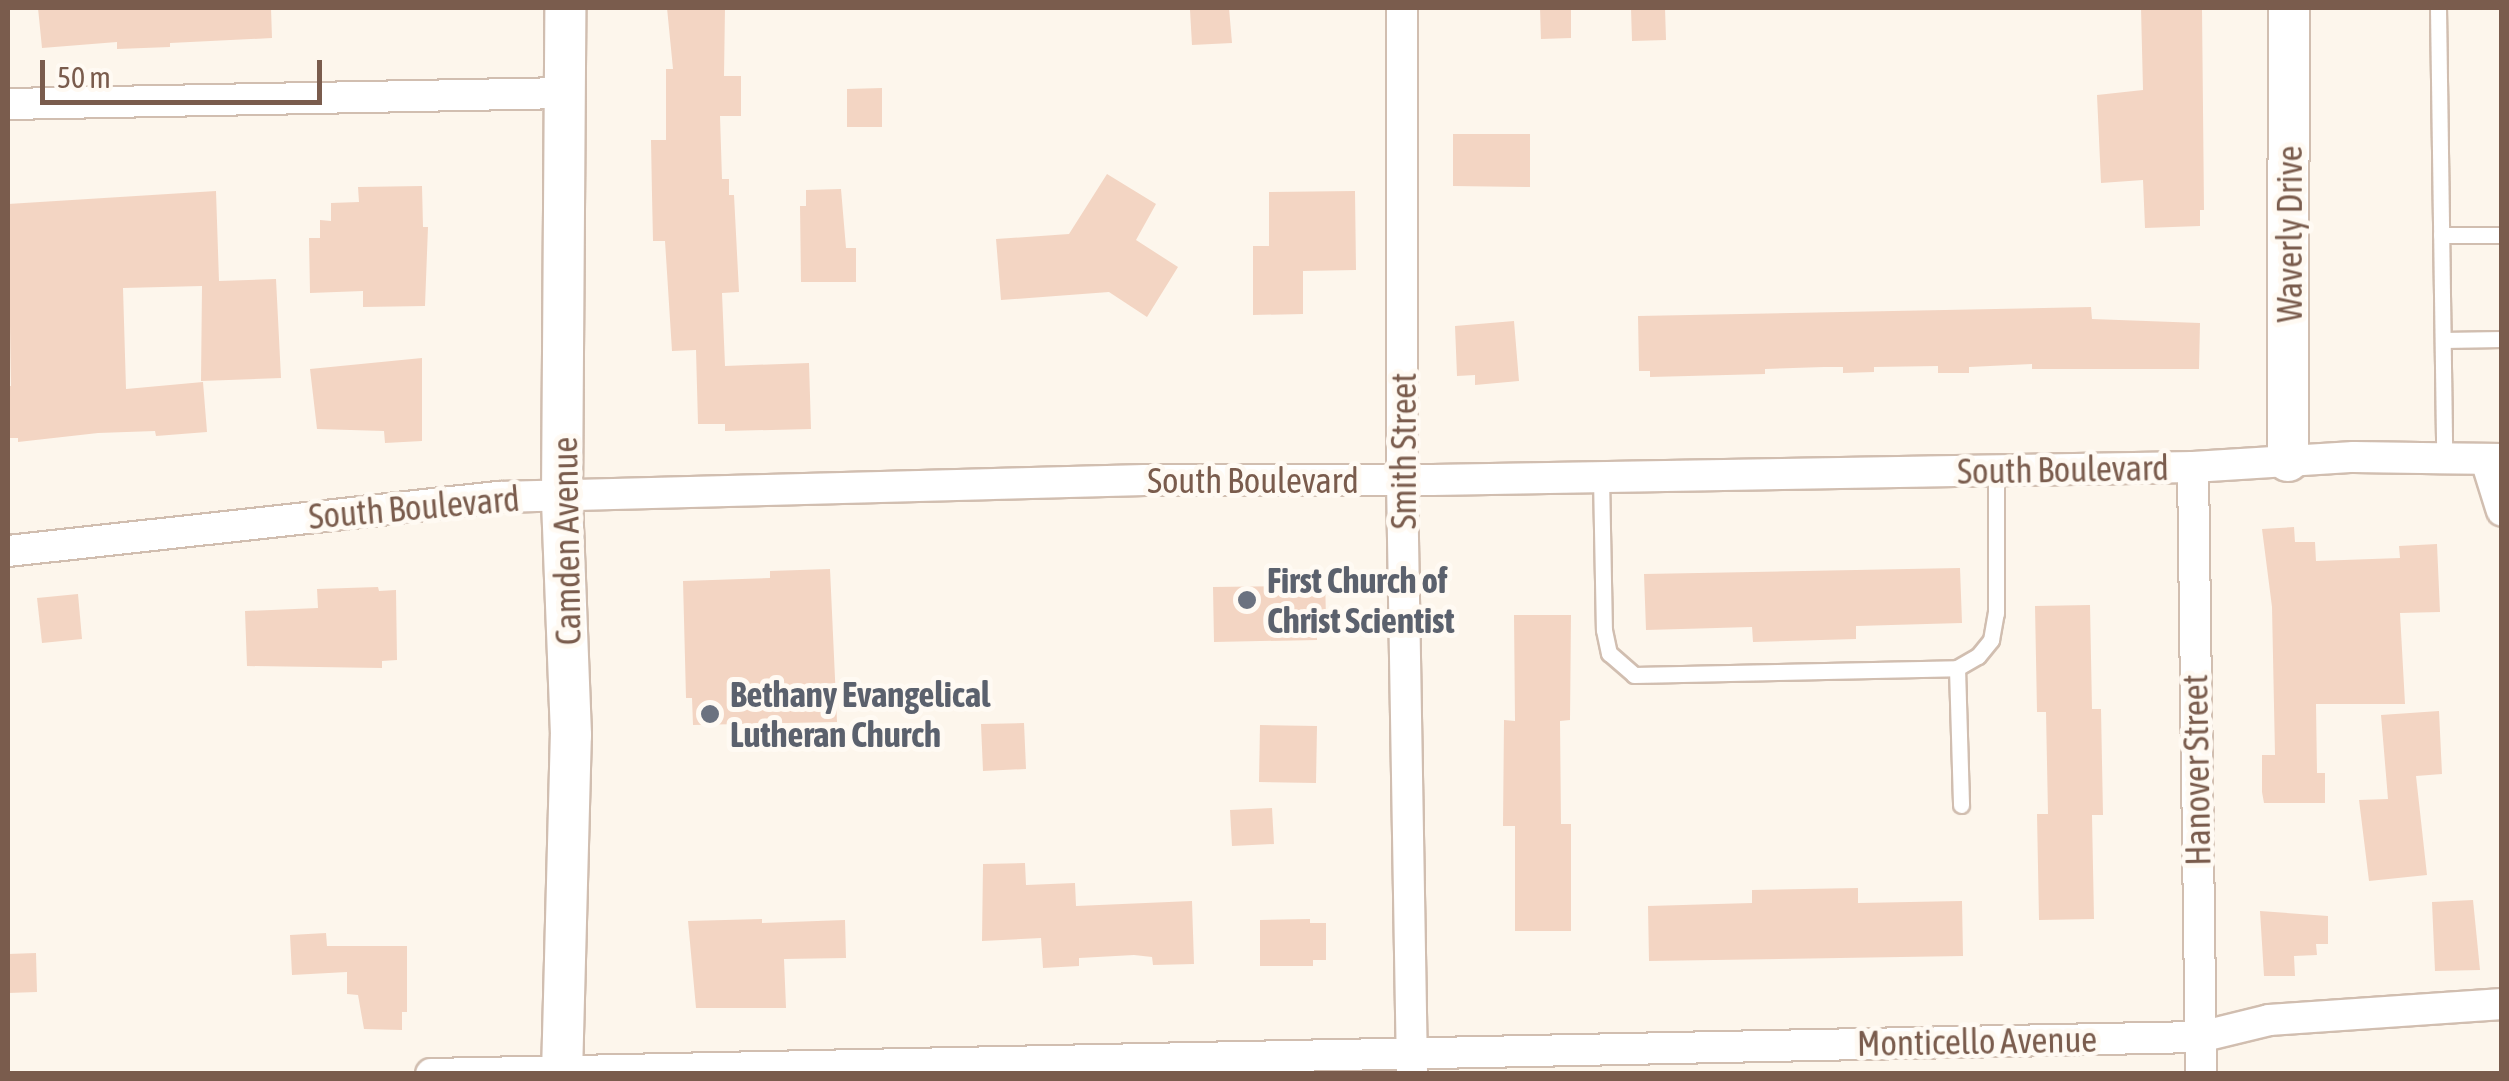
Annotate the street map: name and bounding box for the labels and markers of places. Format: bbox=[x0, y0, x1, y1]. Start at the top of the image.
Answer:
place label: First Church of Christ Scientist bbox=[1267, 559, 1454, 641]
marker: First Church of Christ Scientist bbox=[1236, 589, 1258, 611]
place label: Bethany Evangelical Lutheran Church bbox=[730, 673, 990, 755]
marker: Bethany Evangelical Lutheran Church bbox=[699, 703, 721, 725]

